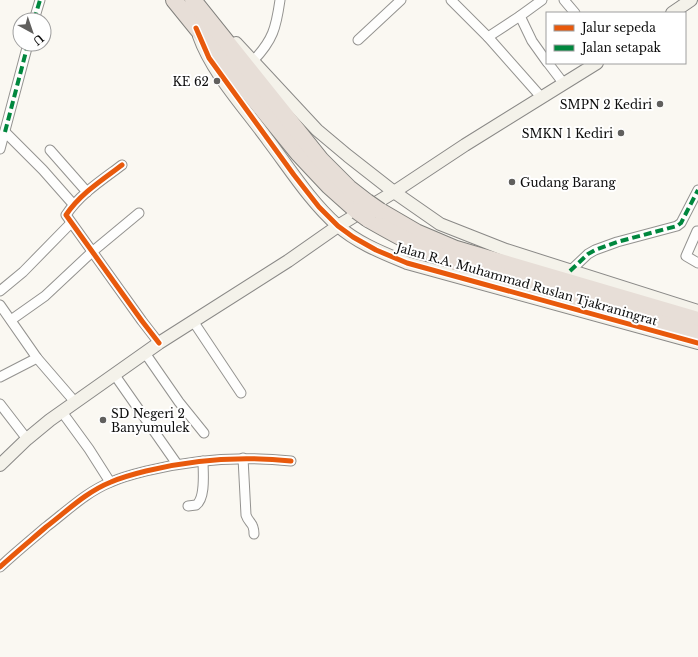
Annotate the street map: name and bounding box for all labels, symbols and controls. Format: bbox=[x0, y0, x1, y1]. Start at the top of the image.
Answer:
north arrow bbox=[12, 12, 52, 52]
legend bbox=[546, 12, 686, 64]
text: Jalur sepeda bbox=[580, 20, 656, 35]
text: U bbox=[30, 31, 47, 48]
text: Jalan setapak bbox=[580, 40, 662, 55]
place label: KE 62 bbox=[172, 74, 209, 89]
marker: KE 62 bbox=[212, 76, 222, 86]
place label: SMPN 2 Kediri bbox=[560, 97, 652, 112]
marker: SMPN 2 Kediri bbox=[655, 99, 665, 109]
place label: SMKN 1 Kediri bbox=[522, 126, 613, 141]
marker: SMKN 1 Kediri bbox=[616, 128, 626, 138]
place label: Gudang Barang bbox=[520, 175, 616, 190]
marker: Gudang Barang bbox=[507, 177, 517, 187]
street label: Jalan R.A. Muhammad Ruslan Tjakraningrat bbox=[393, 239, 660, 329]
place label: SD Negeri 2 Banyumulek bbox=[111, 406, 190, 435]
marker: SD Negeri 2 Banyumulek bbox=[98, 415, 108, 425]

